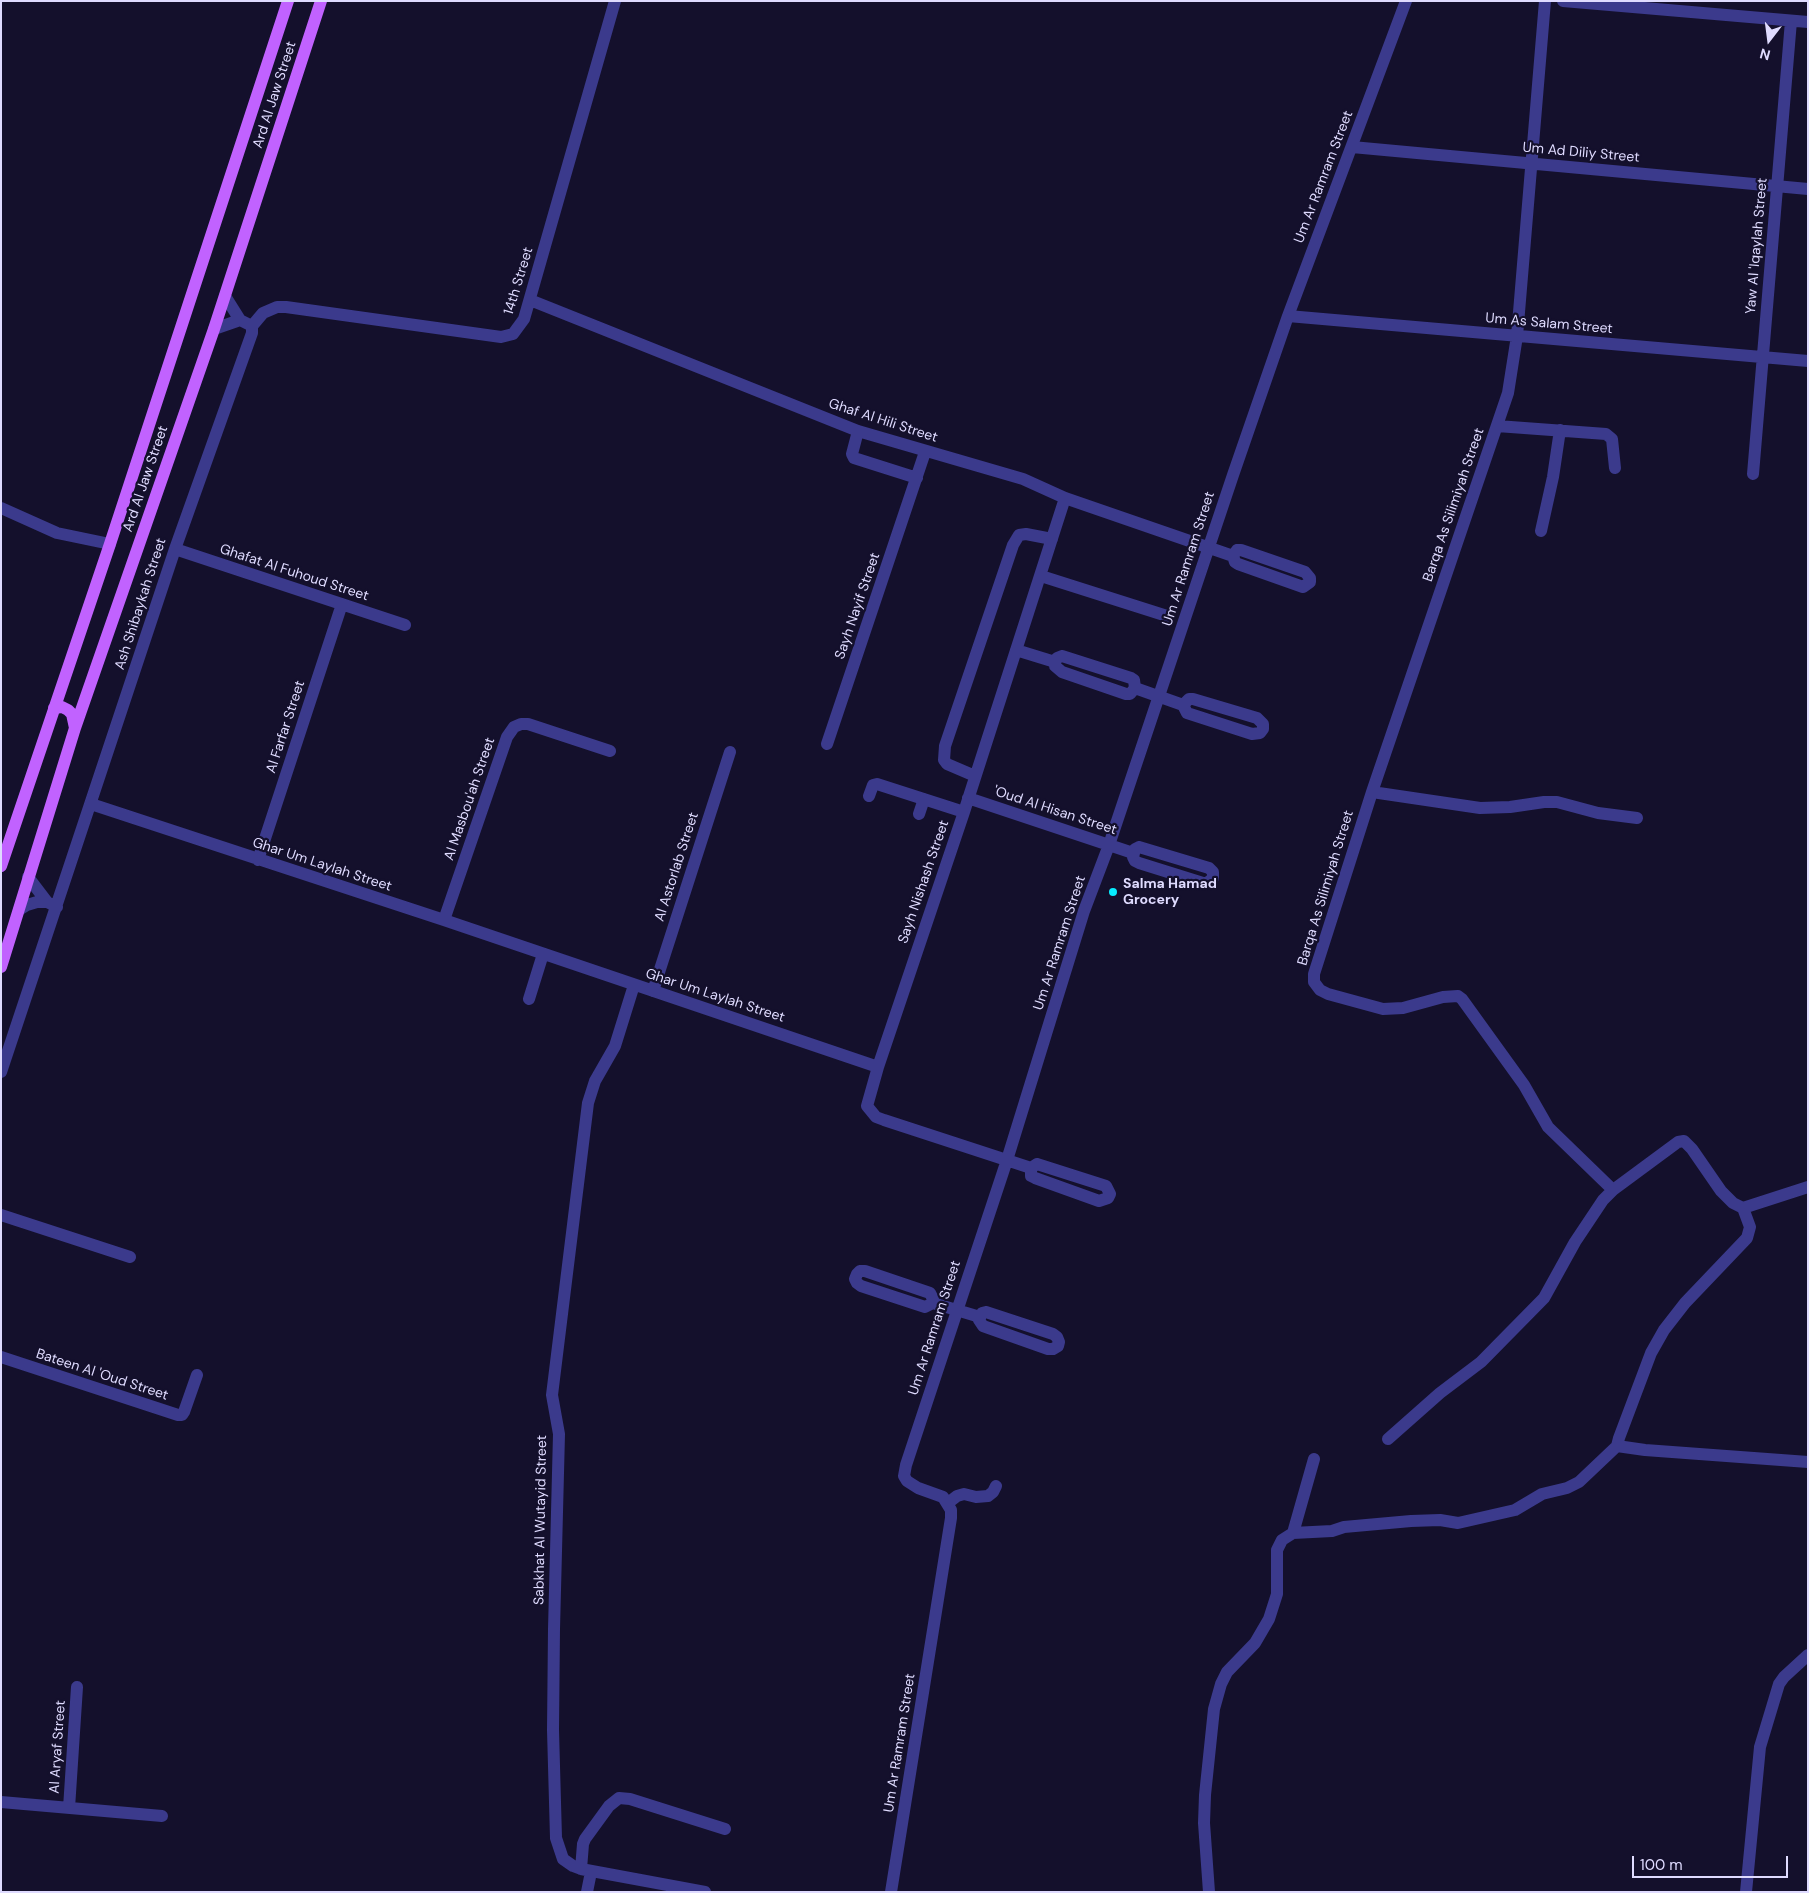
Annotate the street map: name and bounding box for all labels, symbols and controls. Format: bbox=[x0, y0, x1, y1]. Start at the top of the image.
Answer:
north arrow bbox=[1744, 15, 1794, 65]
street label: Ard Al Jaw Street bbox=[250, 39, 300, 151]
text: N bbox=[1758, 44, 1772, 65]
street label: Um Ar Ramram Street bbox=[1291, 108, 1357, 246]
street label: Um Ad Diliy Street bbox=[1522, 140, 1640, 166]
street label: Yaw Al 'Iqaylah Street bbox=[1743, 177, 1771, 315]
street label: 14th Street bbox=[501, 245, 537, 317]
street label: Um As Salam Street bbox=[1485, 310, 1613, 338]
street label: Ghaf Al Hili Street bbox=[826, 395, 940, 447]
street label: Ard Al Jaw Street bbox=[120, 424, 172, 534]
street label: Barqa As Silimiyah Street bbox=[1420, 426, 1488, 584]
street label: Um Ar Ramram Street bbox=[1159, 490, 1219, 628]
street label: Ash Shibaykah Street bbox=[112, 536, 170, 672]
street label: Ghafat Al Fuhoud Street bbox=[217, 541, 371, 605]
street label: Sayh Nayif Street bbox=[832, 551, 884, 661]
street label: Al Farfar Street bbox=[263, 678, 309, 776]
street label: Al Masbou'ah Street bbox=[441, 735, 499, 863]
street label: 'Oud Al Hisan Street bbox=[991, 783, 1119, 839]
street label: Barqa As Silimiyah Street bbox=[1294, 808, 1358, 968]
street label: Al Astorlab Street bbox=[651, 810, 703, 924]
street label: Sayh Nishash Street bbox=[895, 818, 953, 946]
street label: Ghar Um Laylah Street bbox=[250, 835, 394, 895]
street label: Um Ar Ramram Street bbox=[1030, 874, 1090, 1012]
place label: Salma Hamad Grocery bbox=[1123, 876, 1217, 909]
marker: Salma Hamad Grocery bbox=[1107, 886, 1119, 898]
street label: Ghar Um Laylah Street bbox=[643, 966, 787, 1026]
street label: Um Ar Ramram Street bbox=[905, 1259, 965, 1397]
street label: Bateen Al 'Oud Street bbox=[34, 1346, 170, 1404]
street label: Sabkhat Al Wutayid Street bbox=[531, 1435, 551, 1605]
street label: Um Ar Ramram Street bbox=[881, 1672, 919, 1814]
street label: Al Aryaf Street bbox=[46, 1700, 70, 1794]
scale bar bbox=[1634, 1846, 1790, 1878]
text: 100 m bbox=[1640, 1855, 1683, 1875]

